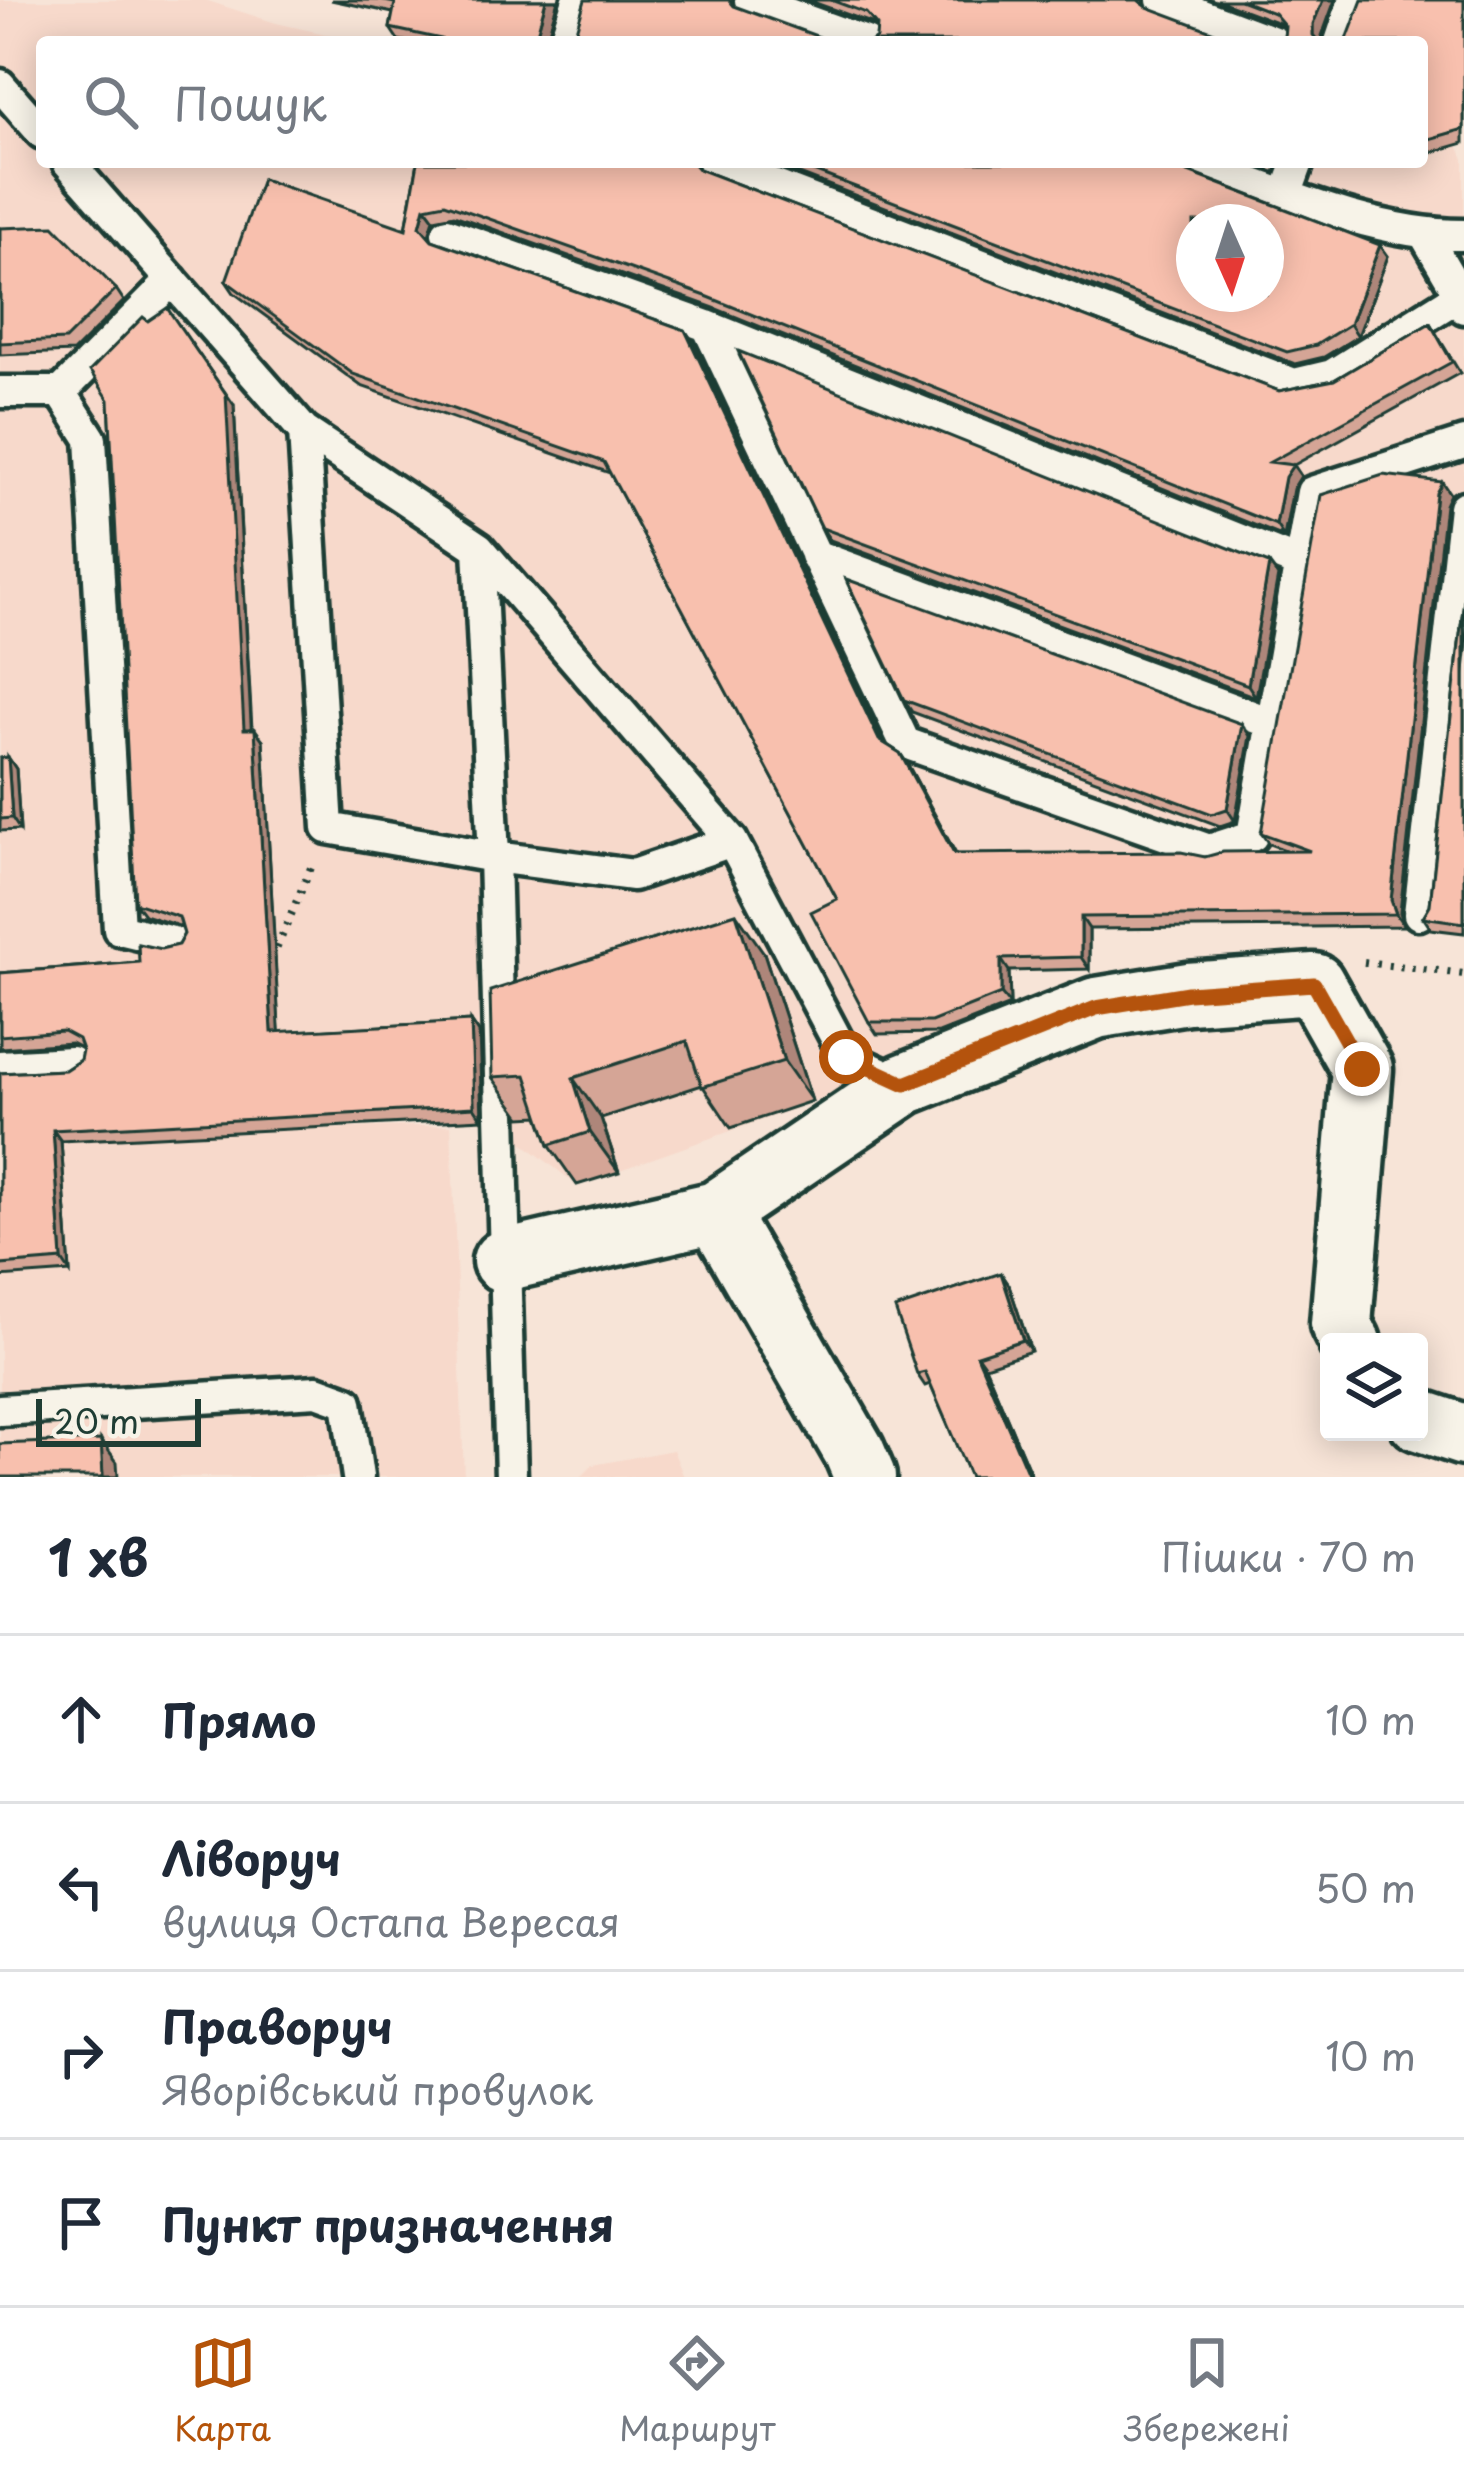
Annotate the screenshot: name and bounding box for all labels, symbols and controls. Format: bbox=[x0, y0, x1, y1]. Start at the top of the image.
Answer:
search box bbox=[36, 36, 1428, 168]
text: Пошук bbox=[174, 68, 327, 136]
icon: search bbox=[78, 69, 144, 135]
north arrow bbox=[1176, 204, 1284, 312]
route start bbox=[819, 1030, 873, 1084]
route end bbox=[1335, 1042, 1389, 1096]
map controls bbox=[1320, 1333, 1428, 1441]
button: layers bbox=[1320, 1333, 1428, 1441]
scale bar bbox=[36, 1393, 201, 1446]
text: 20 m bbox=[54, 1395, 139, 1445]
text: 1 хв bbox=[48, 1517, 148, 1594]
text: Пішки · 70 m bbox=[1161, 1526, 1416, 1585]
text: Прямо bbox=[162, 1685, 316, 1753]
icon: ahead bbox=[48, 1686, 114, 1752]
text: 10 m bbox=[1325, 1689, 1416, 1748]
text: Ліворуч bbox=[162, 1823, 341, 1891]
icon: left bbox=[48, 1854, 114, 1920]
text: 50 m bbox=[1315, 1857, 1416, 1916]
text: вулиця Остапа Вересая bbox=[162, 1891, 620, 1950]
text: Праворуч bbox=[162, 1991, 393, 2059]
icon: right bbox=[48, 2022, 114, 2088]
text: 10 m bbox=[1325, 2025, 1416, 2084]
text: Яворівський провулок bbox=[162, 2059, 593, 2118]
text: Пункт призначення bbox=[162, 2189, 614, 2257]
icon: arrive bbox=[48, 2190, 114, 2256]
tab: Карта bbox=[174, 2330, 271, 2452]
tab: Маршрут bbox=[619, 2330, 776, 2452]
tab: Збережені bbox=[1124, 2330, 1290, 2452]

